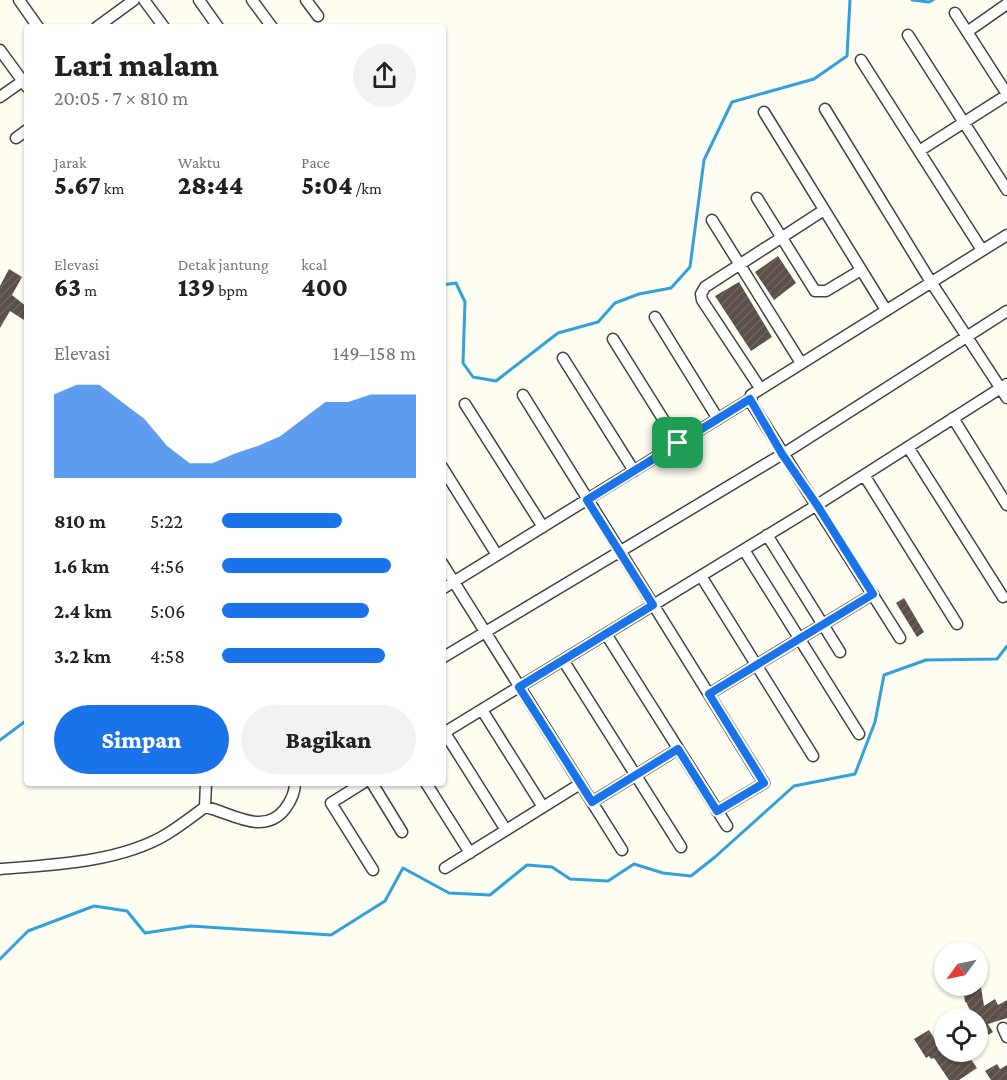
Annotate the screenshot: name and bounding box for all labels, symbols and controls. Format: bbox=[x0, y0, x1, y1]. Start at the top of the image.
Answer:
button: share bbox=[353, 44, 416, 107]
text: Lari malam bbox=[54, 46, 219, 83]
text: 20:05 · 7 × 810 m bbox=[54, 87, 188, 109]
text: Jarak bbox=[54, 154, 87, 171]
text: Waktu bbox=[178, 154, 220, 171]
text: Pace bbox=[301, 154, 330, 171]
text: 5.67 bbox=[54, 171, 101, 200]
text: 28:44 bbox=[178, 171, 243, 200]
text: 5:04 bbox=[301, 171, 353, 200]
text: km bbox=[101, 180, 124, 197]
text: /km bbox=[353, 180, 382, 197]
text: Elevasi bbox=[54, 256, 99, 273]
text: Detak jantung bbox=[178, 256, 269, 273]
text: kcal bbox=[301, 256, 327, 273]
text: 63 bbox=[54, 273, 81, 302]
text: 139 bbox=[178, 273, 215, 302]
text: 400 bbox=[301, 273, 348, 302]
text: m bbox=[81, 282, 97, 299]
text: bpm bbox=[215, 282, 248, 299]
text: Elevasi bbox=[54, 342, 110, 364]
text: 149–158 m bbox=[333, 342, 416, 364]
pin bbox=[652, 417, 703, 468]
icon: arrive bbox=[661, 426, 694, 459]
text: 810 m bbox=[54, 510, 106, 532]
text: 5:22 bbox=[150, 510, 183, 532]
text: 1.6 km bbox=[54, 555, 109, 577]
text: 4:56 bbox=[150, 555, 184, 577]
text: 2.4 km bbox=[54, 600, 112, 622]
text: 5:06 bbox=[150, 600, 185, 622]
text: 3.2 km bbox=[54, 645, 111, 667]
text: 4:58 bbox=[150, 645, 185, 667]
button: Simpan bbox=[54, 705, 229, 774]
button: Bagikan bbox=[241, 705, 416, 774]
north arrow bbox=[934, 942, 988, 996]
map controls bbox=[934, 942, 988, 1062]
button: locate bbox=[934, 1008, 988, 1062]

